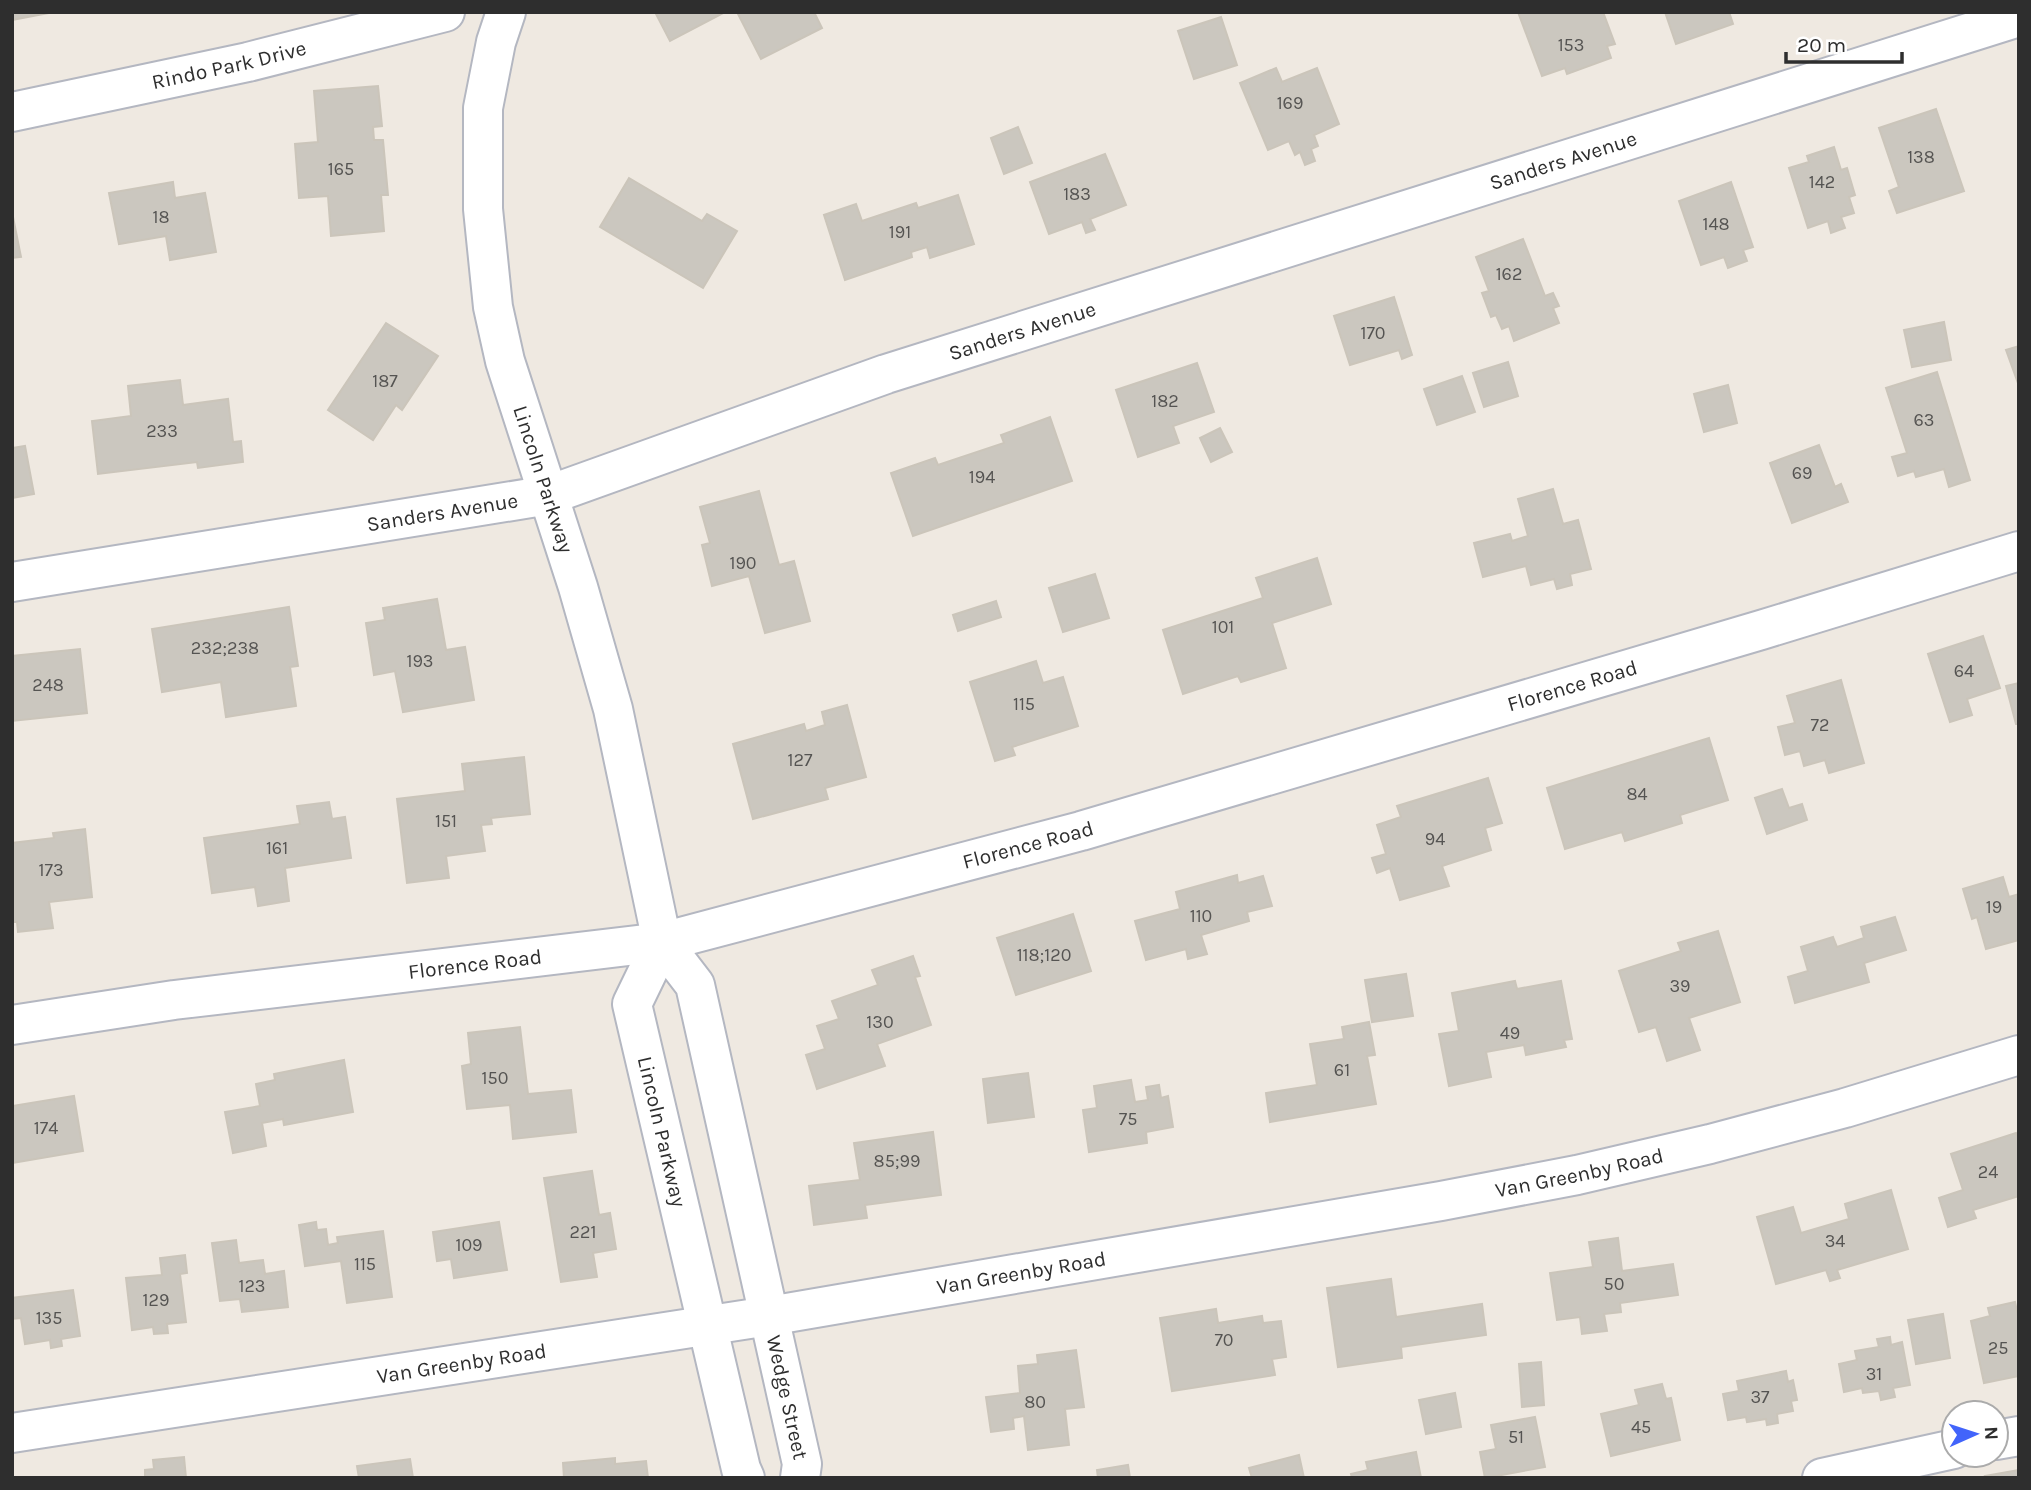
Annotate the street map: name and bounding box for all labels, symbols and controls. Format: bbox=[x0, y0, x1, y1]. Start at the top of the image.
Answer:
scale bar bbox=[1786, 21, 1902, 65]
text: 20 m bbox=[1797, 33, 1846, 57]
house number: 153 bbox=[1558, 34, 1584, 56]
street label: Rindo Park Drive bbox=[150, 36, 309, 94]
house number: 169 bbox=[1277, 92, 1303, 114]
street label: Sanders Avenue bbox=[1487, 126, 1640, 195]
house number: 138 bbox=[1907, 146, 1935, 168]
house number: 165 bbox=[328, 158, 354, 180]
house number: 142 bbox=[1809, 171, 1835, 193]
house number: 183 bbox=[1063, 183, 1091, 205]
house number: 18 bbox=[152, 206, 170, 228]
house number: 148 bbox=[1702, 213, 1730, 235]
house number: 191 bbox=[889, 221, 911, 243]
house number: 162 bbox=[1496, 263, 1522, 285]
street label: Sanders Avenue bbox=[946, 297, 1099, 365]
house number: 170 bbox=[1360, 322, 1386, 344]
house number: 187 bbox=[372, 370, 398, 392]
house number: 182 bbox=[1151, 390, 1179, 412]
street label: Lincoln Parkway bbox=[508, 402, 578, 556]
house number: 63 bbox=[1914, 409, 1934, 431]
house number: 233 bbox=[146, 420, 178, 442]
house number: 69 bbox=[1792, 462, 1812, 484]
house number: 194 bbox=[969, 466, 995, 488]
street label: Sanders Avenue bbox=[365, 488, 520, 536]
house number: 190 bbox=[729, 552, 757, 574]
house number: 101 bbox=[1212, 616, 1234, 638]
house number: 232;238 bbox=[191, 637, 259, 659]
house number: 193 bbox=[406, 650, 434, 672]
street label: Florence Road bbox=[1504, 655, 1640, 716]
house number: 64 bbox=[1954, 660, 1974, 682]
house number: 248 bbox=[32, 674, 64, 696]
house number: 115 bbox=[1013, 693, 1035, 715]
house number: 72 bbox=[1811, 714, 1829, 736]
house number: 127 bbox=[788, 749, 813, 771]
house number: 84 bbox=[1626, 783, 1648, 805]
house number: 151 bbox=[435, 810, 457, 832]
street label: Florence Road bbox=[960, 816, 1096, 874]
house number: 94 bbox=[1425, 828, 1445, 850]
house number: 161 bbox=[266, 837, 288, 859]
house number: 173 bbox=[38, 859, 64, 881]
house number: 19 bbox=[1986, 896, 2002, 918]
house number: 110 bbox=[1190, 905, 1212, 927]
street label: Florence Road bbox=[407, 944, 543, 984]
house number: 118;120 bbox=[1017, 944, 1071, 966]
house number: 39 bbox=[1669, 975, 1691, 997]
house number: 130 bbox=[866, 1011, 894, 1033]
house number: 49 bbox=[1500, 1022, 1520, 1044]
street label: Lincoln Parkway bbox=[633, 1054, 691, 1210]
house number: 61 bbox=[1334, 1059, 1350, 1081]
house number: 150 bbox=[482, 1067, 508, 1089]
house number: 75 bbox=[1119, 1108, 1137, 1130]
house number: 174 bbox=[34, 1117, 58, 1139]
street label: Van Greenby Road bbox=[1493, 1143, 1666, 1202]
house number: 85;99 bbox=[874, 1150, 920, 1172]
house number: 24 bbox=[1978, 1161, 1998, 1183]
house number: 221 bbox=[570, 1221, 596, 1243]
house number: 34 bbox=[1825, 1230, 1845, 1252]
house number: 109 bbox=[455, 1234, 483, 1256]
street label: Van Greenby Road bbox=[935, 1247, 1108, 1299]
house number: 115 bbox=[354, 1253, 376, 1275]
house number: 50 bbox=[1604, 1273, 1624, 1295]
house number: 123 bbox=[238, 1275, 266, 1297]
house number: 129 bbox=[143, 1289, 169, 1311]
house number: 135 bbox=[36, 1307, 62, 1329]
house number: 70 bbox=[1214, 1329, 1234, 1351]
street label: Wedge Street bbox=[762, 1333, 813, 1462]
house number: 25 bbox=[1988, 1337, 2008, 1359]
street label: Van Greenby Road bbox=[375, 1339, 548, 1388]
house number: 31 bbox=[1866, 1363, 1882, 1385]
house number: 37 bbox=[1750, 1386, 1770, 1408]
house number: 80 bbox=[1024, 1391, 1046, 1413]
north arrow bbox=[1940, 1399, 2010, 1469]
house number: 45 bbox=[1631, 1416, 1651, 1438]
house number: 51 bbox=[1508, 1426, 1524, 1448]
text: N bbox=[1980, 1426, 2002, 1441]

